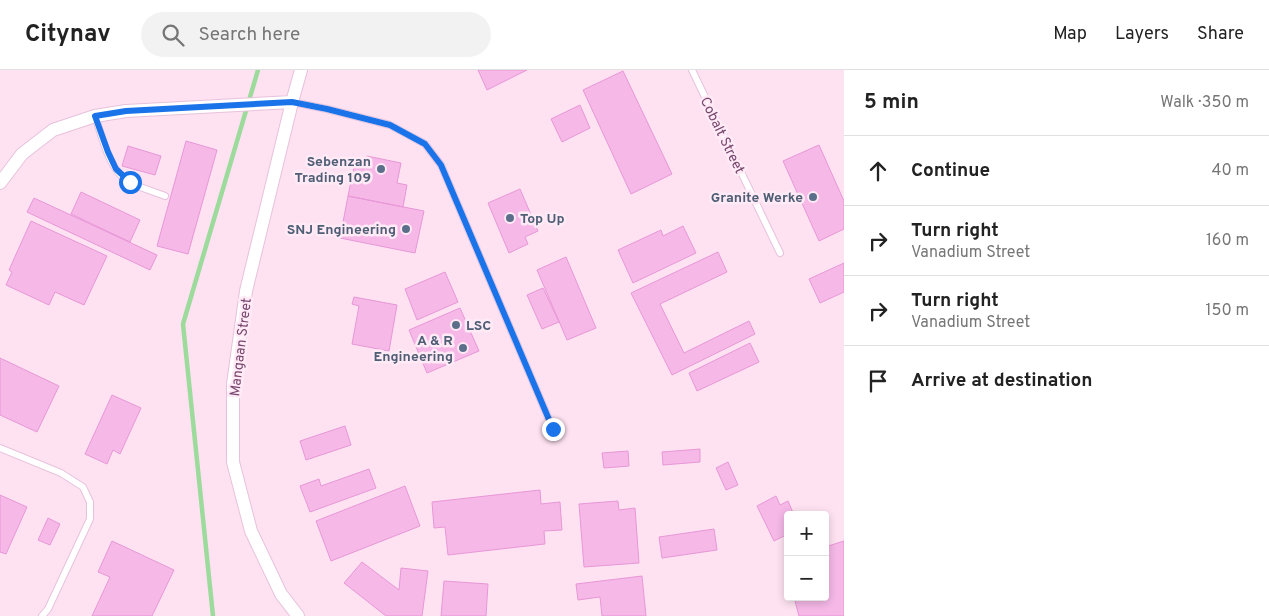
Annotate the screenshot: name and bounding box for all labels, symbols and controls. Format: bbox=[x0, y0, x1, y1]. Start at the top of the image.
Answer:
search box bbox=[141, 12, 491, 57]
text: Citynav bbox=[25, 20, 111, 50]
icon: search bbox=[159, 21, 187, 49]
text: Search here bbox=[199, 23, 300, 47]
text: Map bbox=[1053, 23, 1087, 46]
text: Layers bbox=[1115, 23, 1169, 46]
text: Share bbox=[1197, 23, 1244, 46]
text: 5 min bbox=[864, 89, 919, 116]
text: Walk · 350 m bbox=[1160, 93, 1249, 113]
street label: Cobalt Street bbox=[696, 95, 748, 177]
place label: Sebenzan Trading 109 bbox=[295, 154, 371, 187]
icon: ahead bbox=[864, 157, 892, 185]
text: Continue bbox=[911, 159, 990, 183]
text: 40 m bbox=[1211, 161, 1249, 181]
marker: Sebenzan Trading 109 bbox=[375, 163, 387, 175]
route start bbox=[119, 171, 142, 194]
place label: Granite Werke bbox=[711, 190, 803, 207]
marker: Granite Werke bbox=[807, 191, 819, 203]
place label: Top Up bbox=[520, 211, 565, 228]
marker: Top Up bbox=[504, 212, 516, 224]
text: Turn right bbox=[911, 219, 999, 243]
place label: SNJ Engineering bbox=[287, 222, 396, 239]
marker: SNJ Engineering bbox=[400, 223, 412, 235]
icon: right bbox=[864, 227, 892, 255]
text: 160 m bbox=[1206, 231, 1249, 251]
text: Vanadium Street bbox=[911, 243, 1030, 263]
text: Turn right bbox=[911, 289, 999, 313]
street label: Mangaan Street bbox=[227, 297, 256, 397]
icon: right bbox=[864, 297, 892, 325]
text: 150 m bbox=[1206, 301, 1249, 321]
text: Vanadium Street bbox=[911, 313, 1030, 333]
place label: LSC bbox=[466, 318, 491, 335]
marker: LSC bbox=[450, 319, 462, 331]
place label: A & R Engineering bbox=[374, 333, 453, 366]
marker: A & R Engineering bbox=[457, 342, 469, 354]
icon: arrive bbox=[864, 367, 892, 395]
text: Arrive at destination bbox=[911, 369, 1092, 393]
route end bbox=[542, 418, 565, 441]
map controls bbox=[784, 511, 829, 601]
button: + bbox=[784, 511, 829, 556]
button: − bbox=[784, 556, 829, 601]

